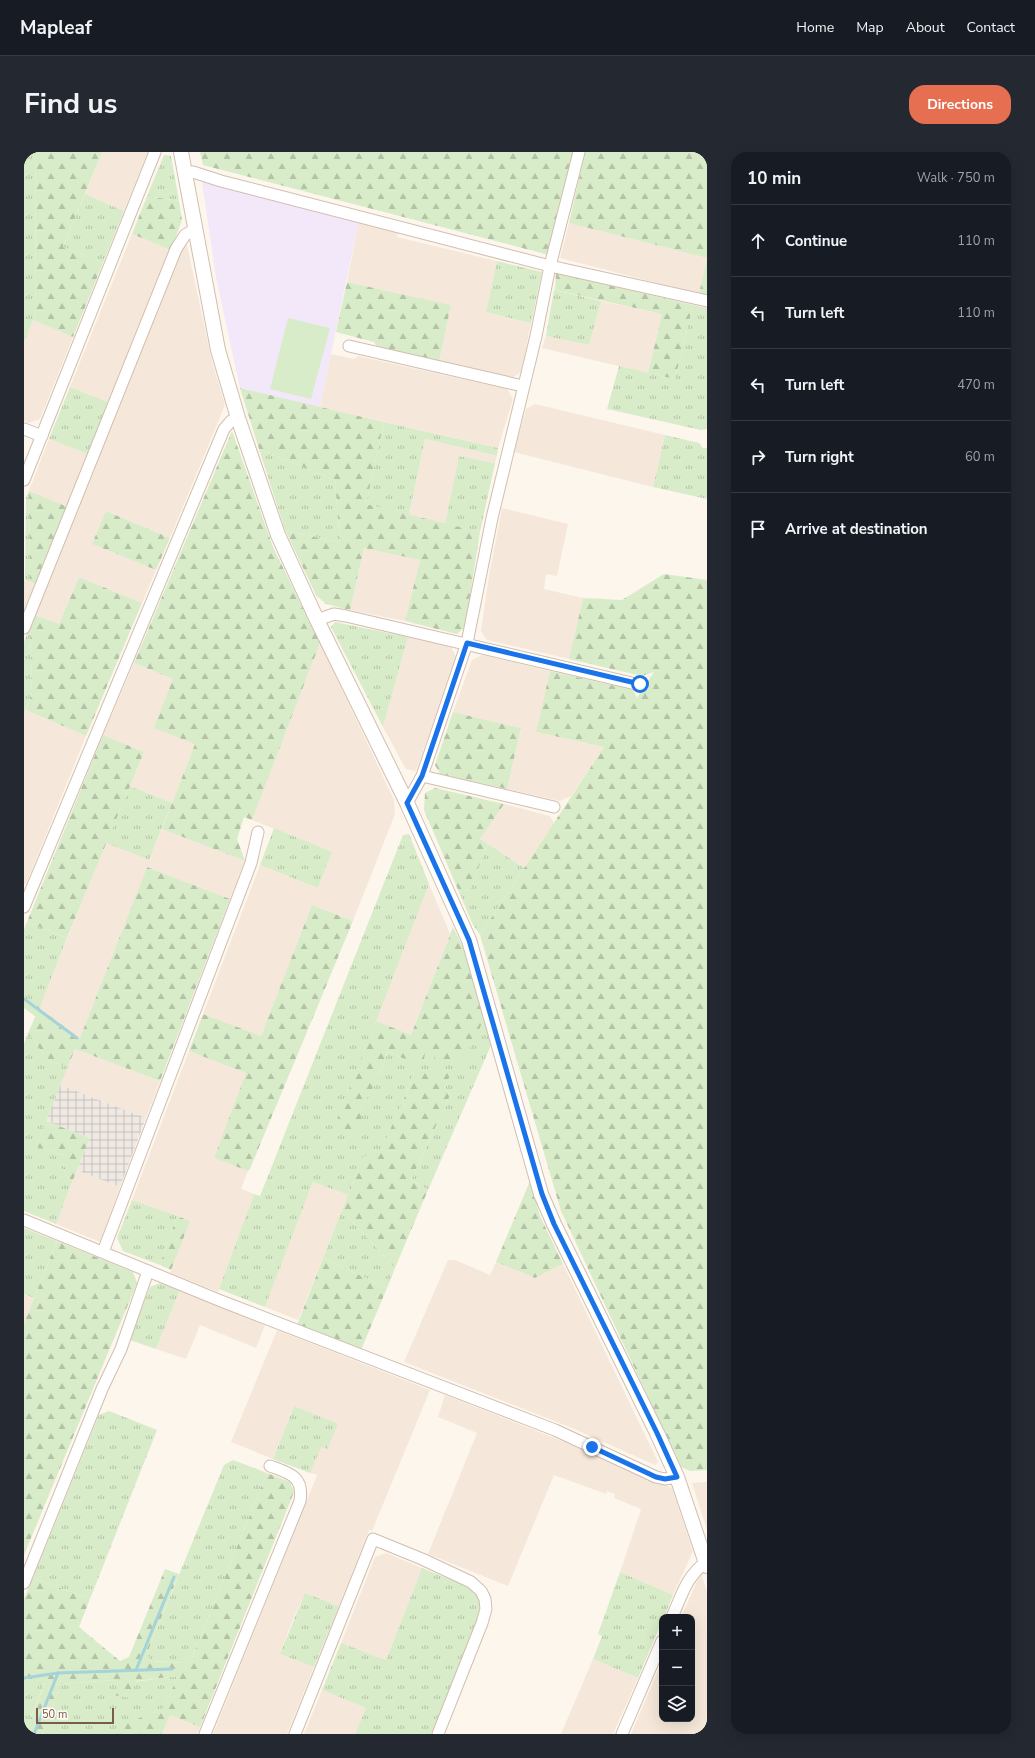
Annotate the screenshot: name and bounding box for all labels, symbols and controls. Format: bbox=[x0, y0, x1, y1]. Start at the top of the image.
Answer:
text: Mapleaf bbox=[20, 15, 92, 41]
text: Home bbox=[796, 18, 834, 37]
text: Map bbox=[856, 18, 884, 37]
text: About bbox=[906, 18, 945, 37]
text: Contact bbox=[967, 18, 1015, 37]
text: Find us bbox=[24, 85, 118, 123]
button: Directions bbox=[909, 85, 1011, 124]
text: 10 min bbox=[747, 167, 801, 190]
text: Walk · 750 m bbox=[917, 169, 995, 187]
icon: ahead bbox=[747, 230, 769, 252]
text: Continue bbox=[785, 231, 847, 251]
text: 110 m bbox=[957, 232, 995, 250]
icon: left bbox=[747, 302, 769, 324]
text: Turn left bbox=[785, 303, 844, 323]
text: 110 m bbox=[957, 304, 995, 322]
icon: left bbox=[747, 374, 769, 396]
text: Turn left bbox=[785, 375, 844, 395]
text: 470 m bbox=[957, 376, 995, 394]
icon: right bbox=[747, 446, 769, 468]
text: Turn right bbox=[785, 447, 854, 467]
text: 60 m bbox=[965, 448, 995, 466]
icon: arrive bbox=[747, 518, 769, 540]
text: Arrive at destination bbox=[785, 519, 928, 539]
route start bbox=[631, 675, 649, 693]
route end bbox=[583, 1438, 601, 1456]
map controls bbox=[659, 1614, 695, 1722]
button: + bbox=[659, 1614, 695, 1650]
button: − bbox=[659, 1650, 695, 1686]
button: layers bbox=[659, 1686, 695, 1722]
scale bar bbox=[36, 1706, 114, 1725]
text: 50 m bbox=[42, 1707, 67, 1722]

